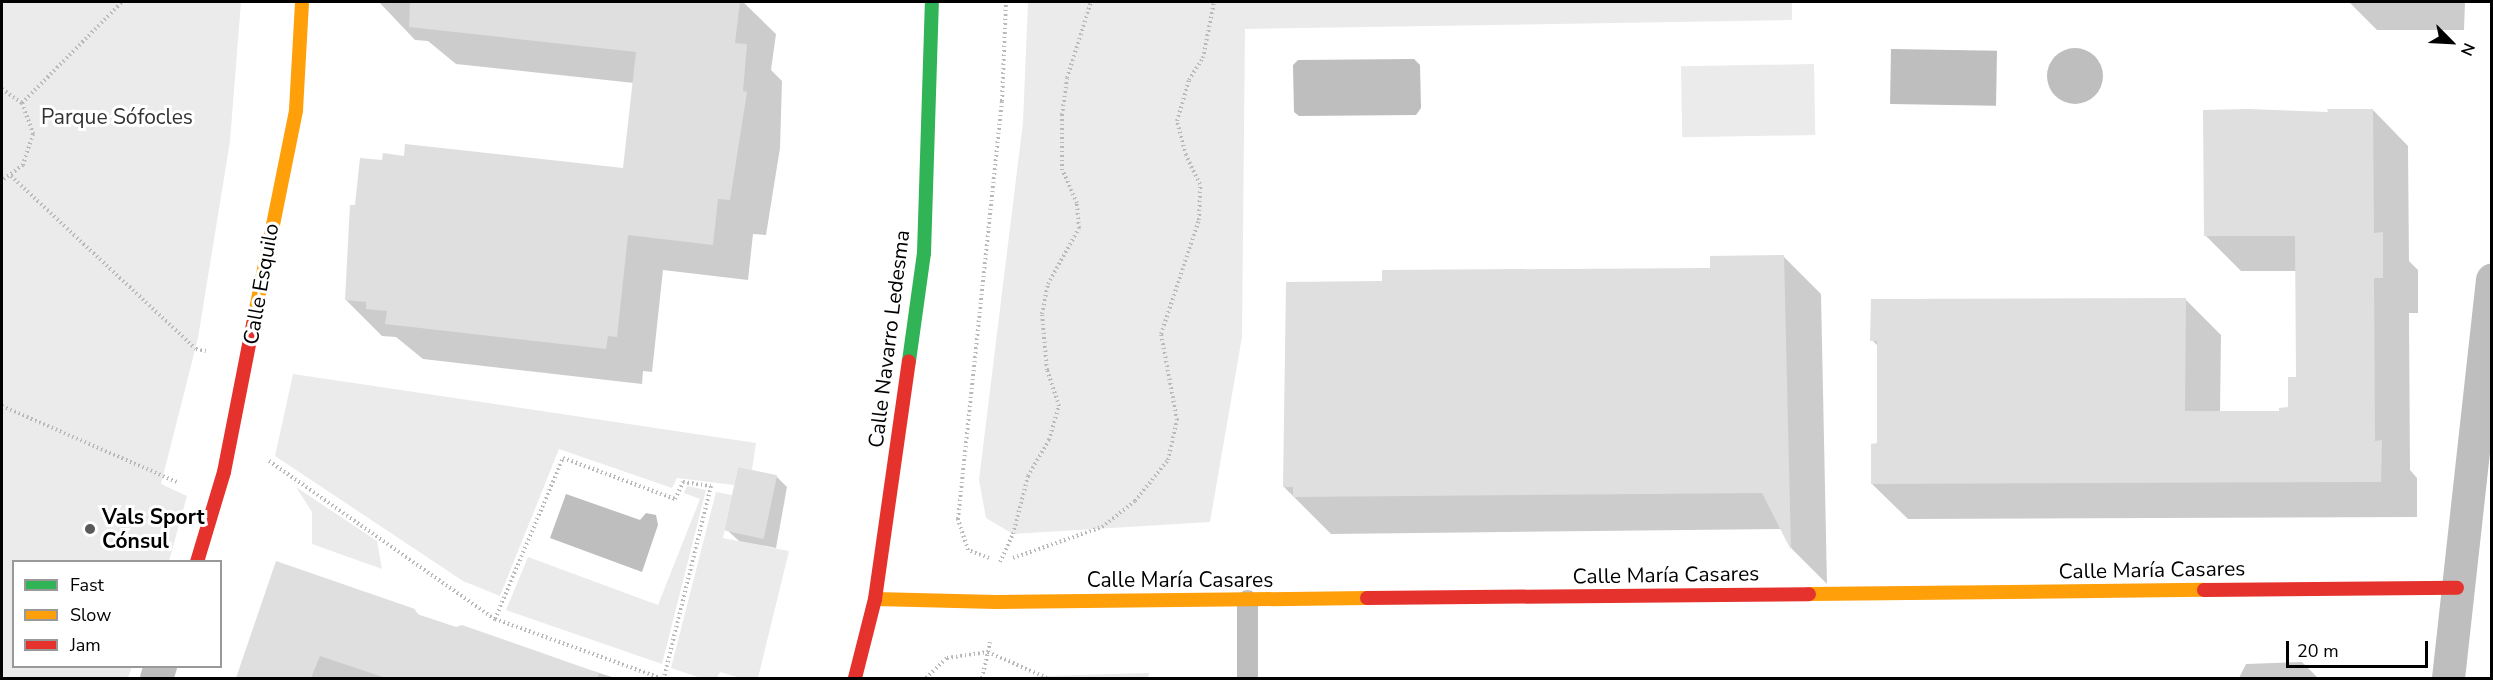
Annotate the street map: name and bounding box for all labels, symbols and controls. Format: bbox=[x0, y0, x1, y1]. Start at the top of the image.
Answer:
north arrow bbox=[2421, 12, 2481, 72]
text: N bbox=[2455, 39, 2480, 59]
park label: Parque Sófocles bbox=[41, 104, 193, 130]
street label: Calle Esquilo bbox=[238, 221, 284, 347]
street label: Calle Navarro Ledesma bbox=[863, 229, 915, 449]
place label: Vals Sport Cónsul bbox=[102, 504, 205, 554]
marker: Vals Sport Cónsul bbox=[83, 522, 97, 536]
street label: Calle María Casares bbox=[2058, 556, 2246, 584]
legend bbox=[12, 560, 222, 668]
street label: Calle María Casares bbox=[1572, 561, 1760, 589]
street label: Calle María Casares bbox=[1087, 567, 1273, 593]
text: Fast bbox=[70, 573, 104, 597]
text: Slow bbox=[70, 603, 111, 627]
scale bar bbox=[2289, 629, 2432, 667]
text: Jam bbox=[70, 633, 101, 657]
text: 20 m bbox=[2297, 639, 2339, 663]

